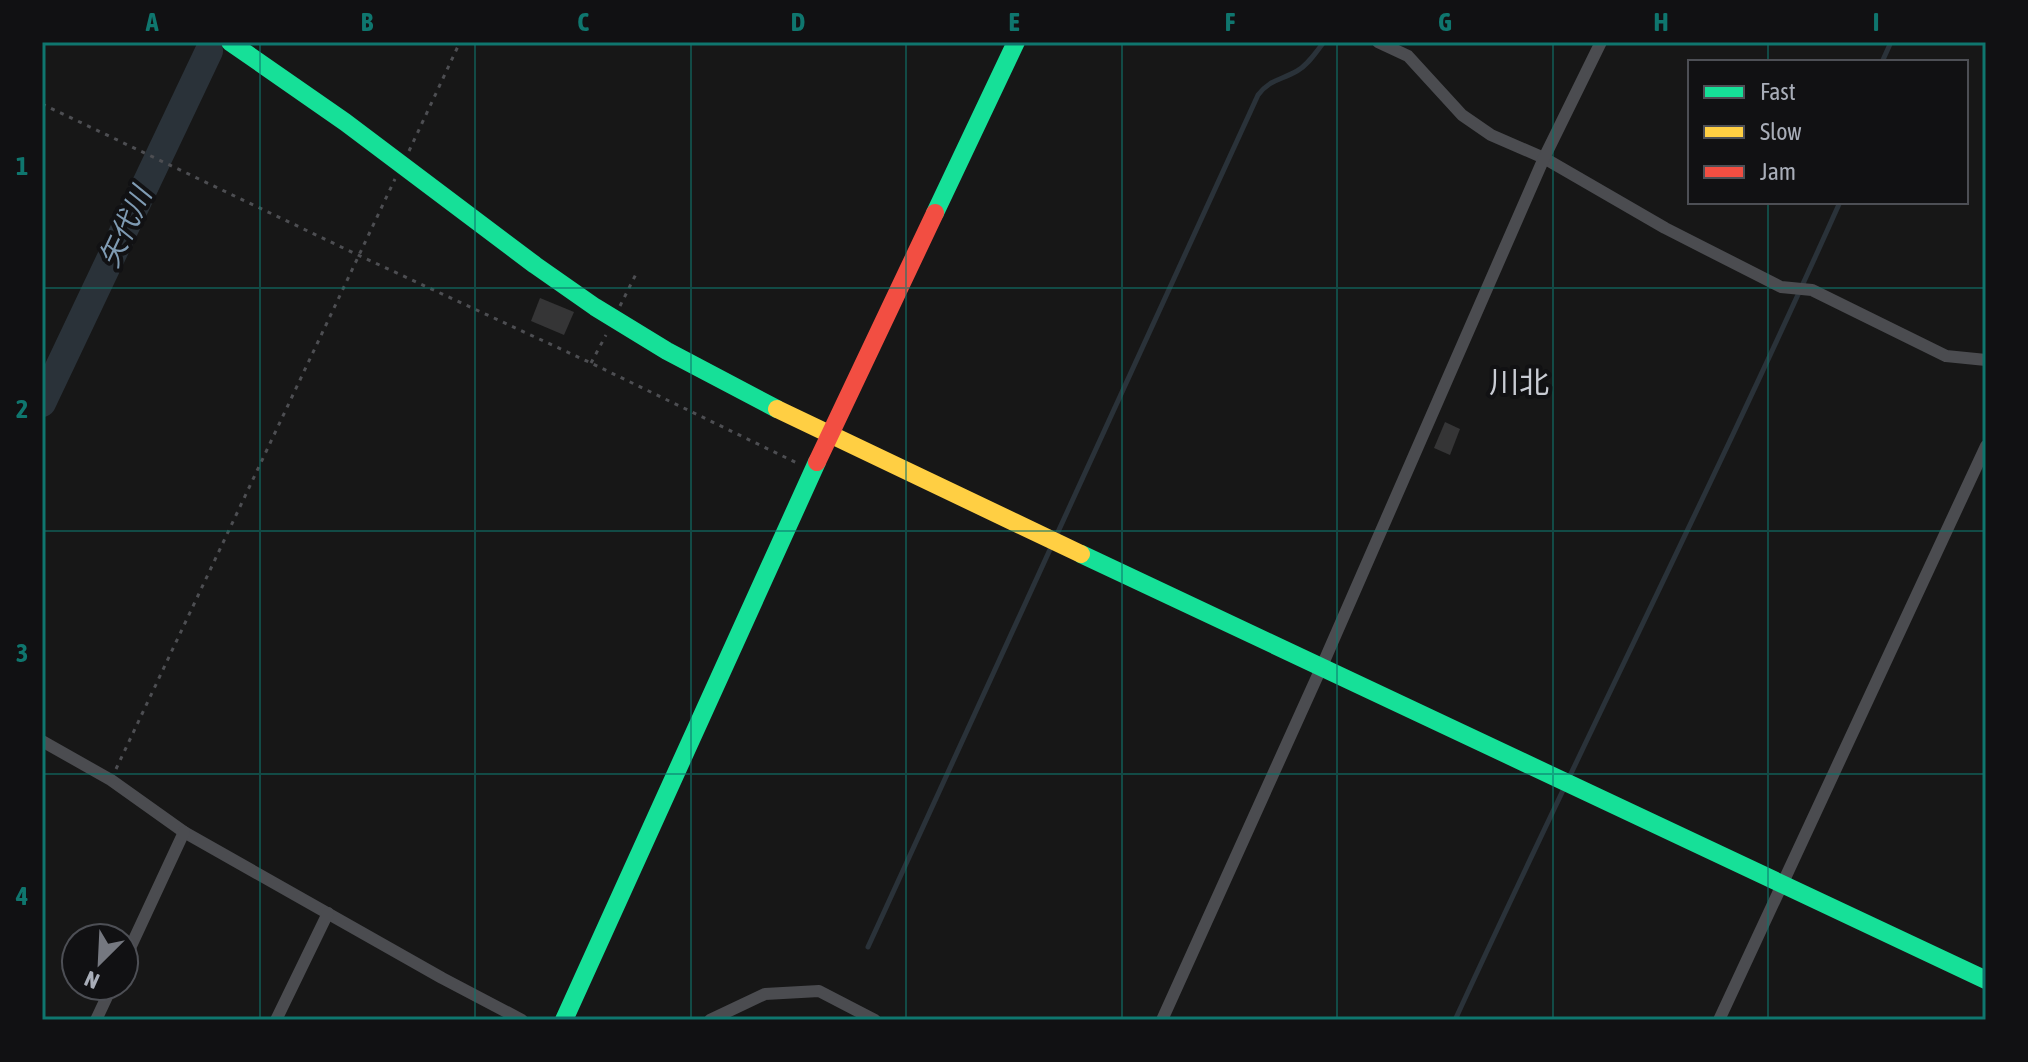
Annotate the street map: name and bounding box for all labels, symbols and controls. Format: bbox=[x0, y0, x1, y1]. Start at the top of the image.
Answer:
text: A bbox=[145, 7, 159, 37]
text: B bbox=[361, 7, 374, 37]
text: C bbox=[577, 7, 589, 37]
text: D bbox=[791, 7, 805, 37]
text: E bbox=[1008, 7, 1020, 37]
text: F bbox=[1225, 7, 1236, 37]
text: G bbox=[1438, 7, 1452, 37]
text: H bbox=[1653, 7, 1669, 37]
text: I bbox=[1873, 7, 1879, 37]
legend bbox=[1688, 60, 1968, 204]
text: Fast bbox=[1760, 78, 1796, 105]
text: Slow bbox=[1760, 118, 1802, 145]
text: 1 bbox=[16, 151, 28, 181]
text: Jam bbox=[1760, 158, 1796, 185]
water label: 矢代川 bbox=[93, 179, 159, 272]
district label: 川北 bbox=[1489, 365, 1549, 399]
text: 2 bbox=[16, 394, 28, 424]
text: 3 bbox=[16, 638, 28, 668]
text: 4 bbox=[15, 881, 28, 911]
north arrow bbox=[60, 922, 140, 1002]
text: N bbox=[81, 966, 103, 995]

